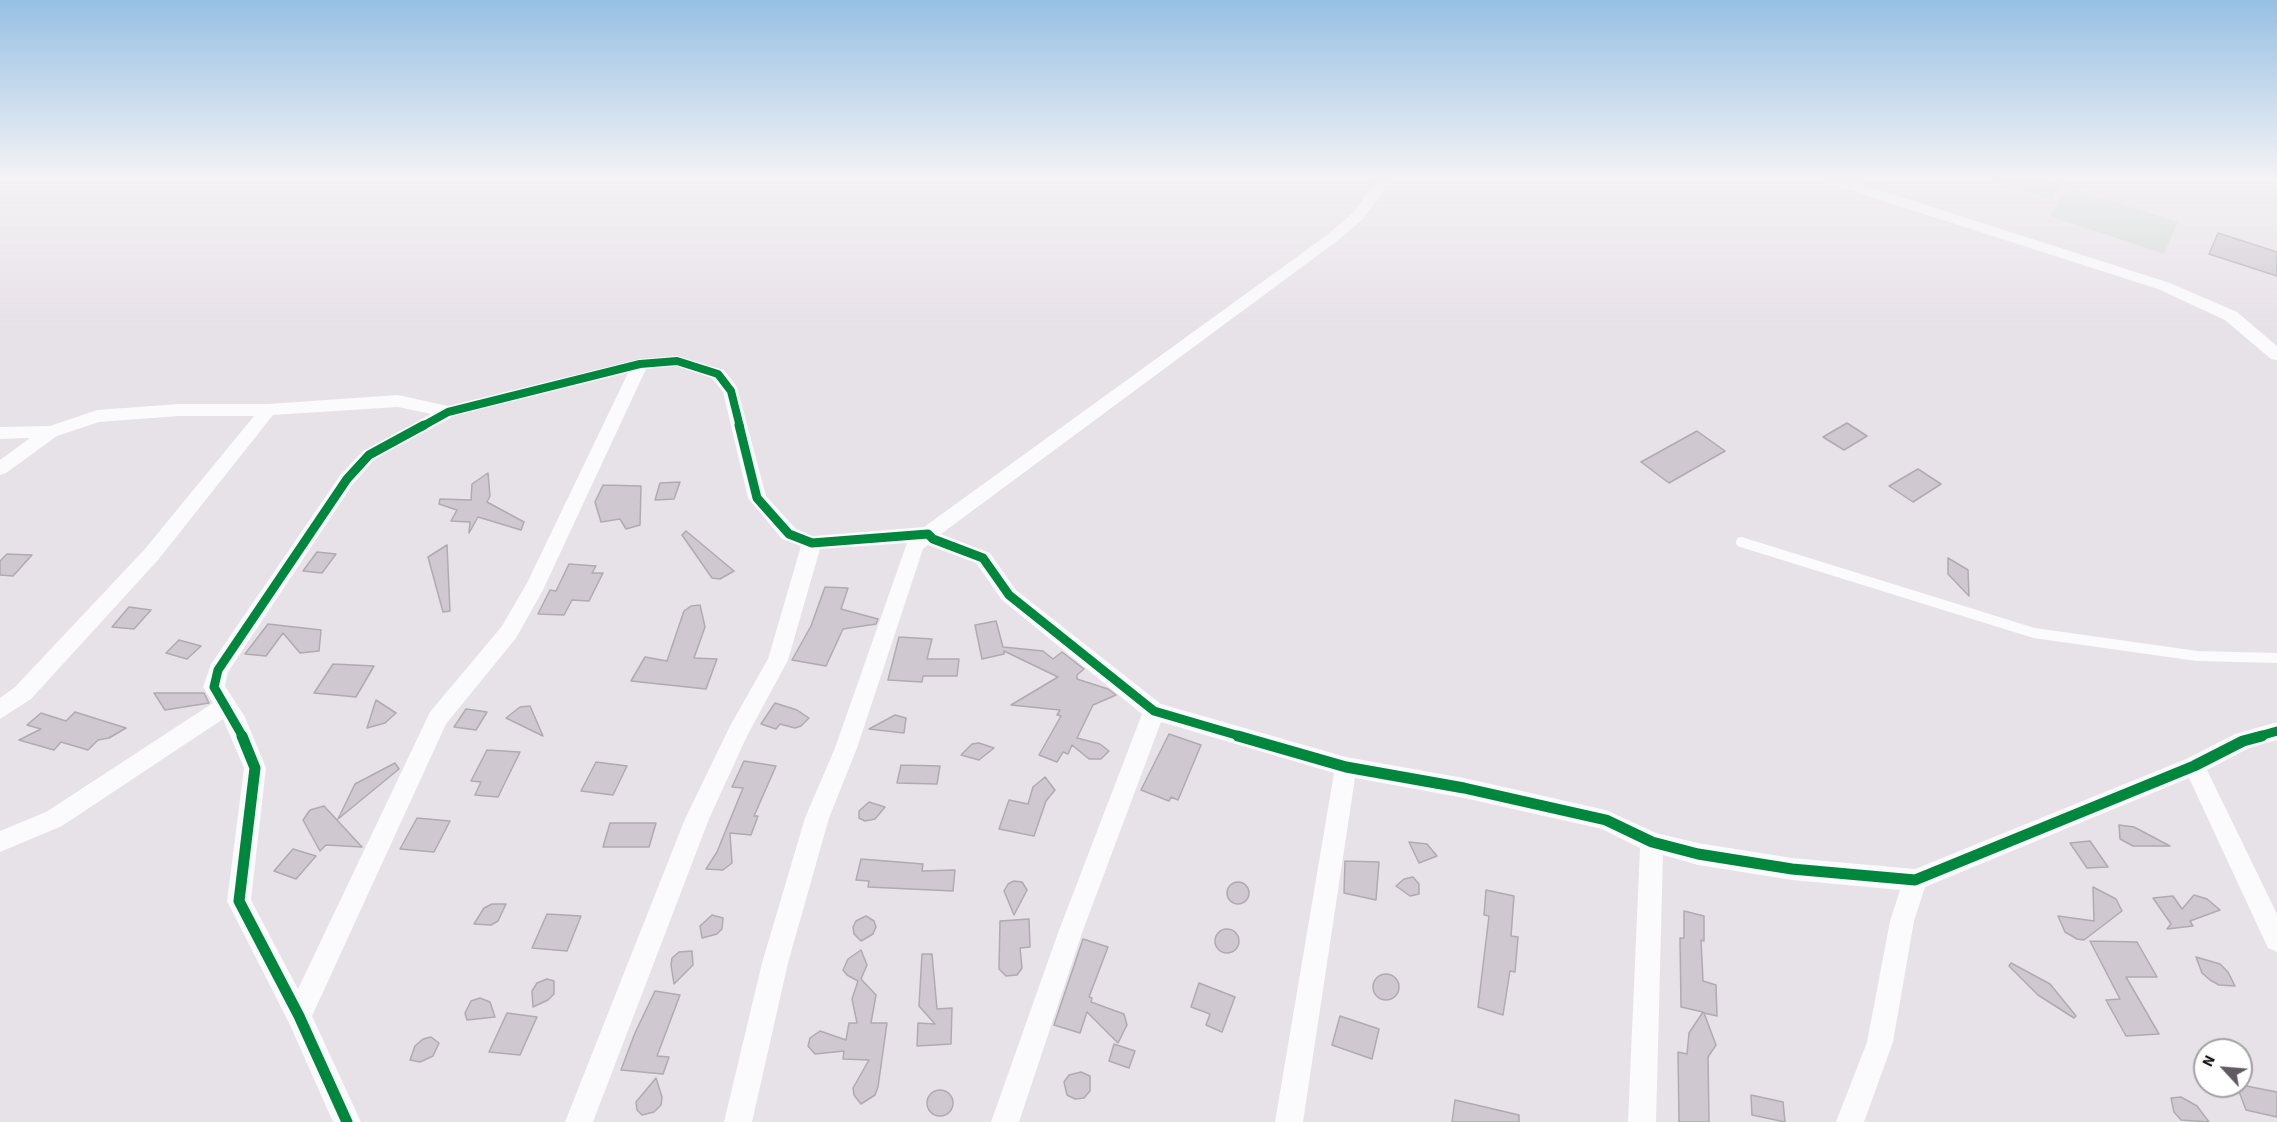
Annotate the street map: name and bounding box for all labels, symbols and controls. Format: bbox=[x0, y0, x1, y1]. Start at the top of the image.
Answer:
north arrow bbox=[2193, 1038, 2253, 1098]
text: N bbox=[2196, 1051, 2221, 1071]

